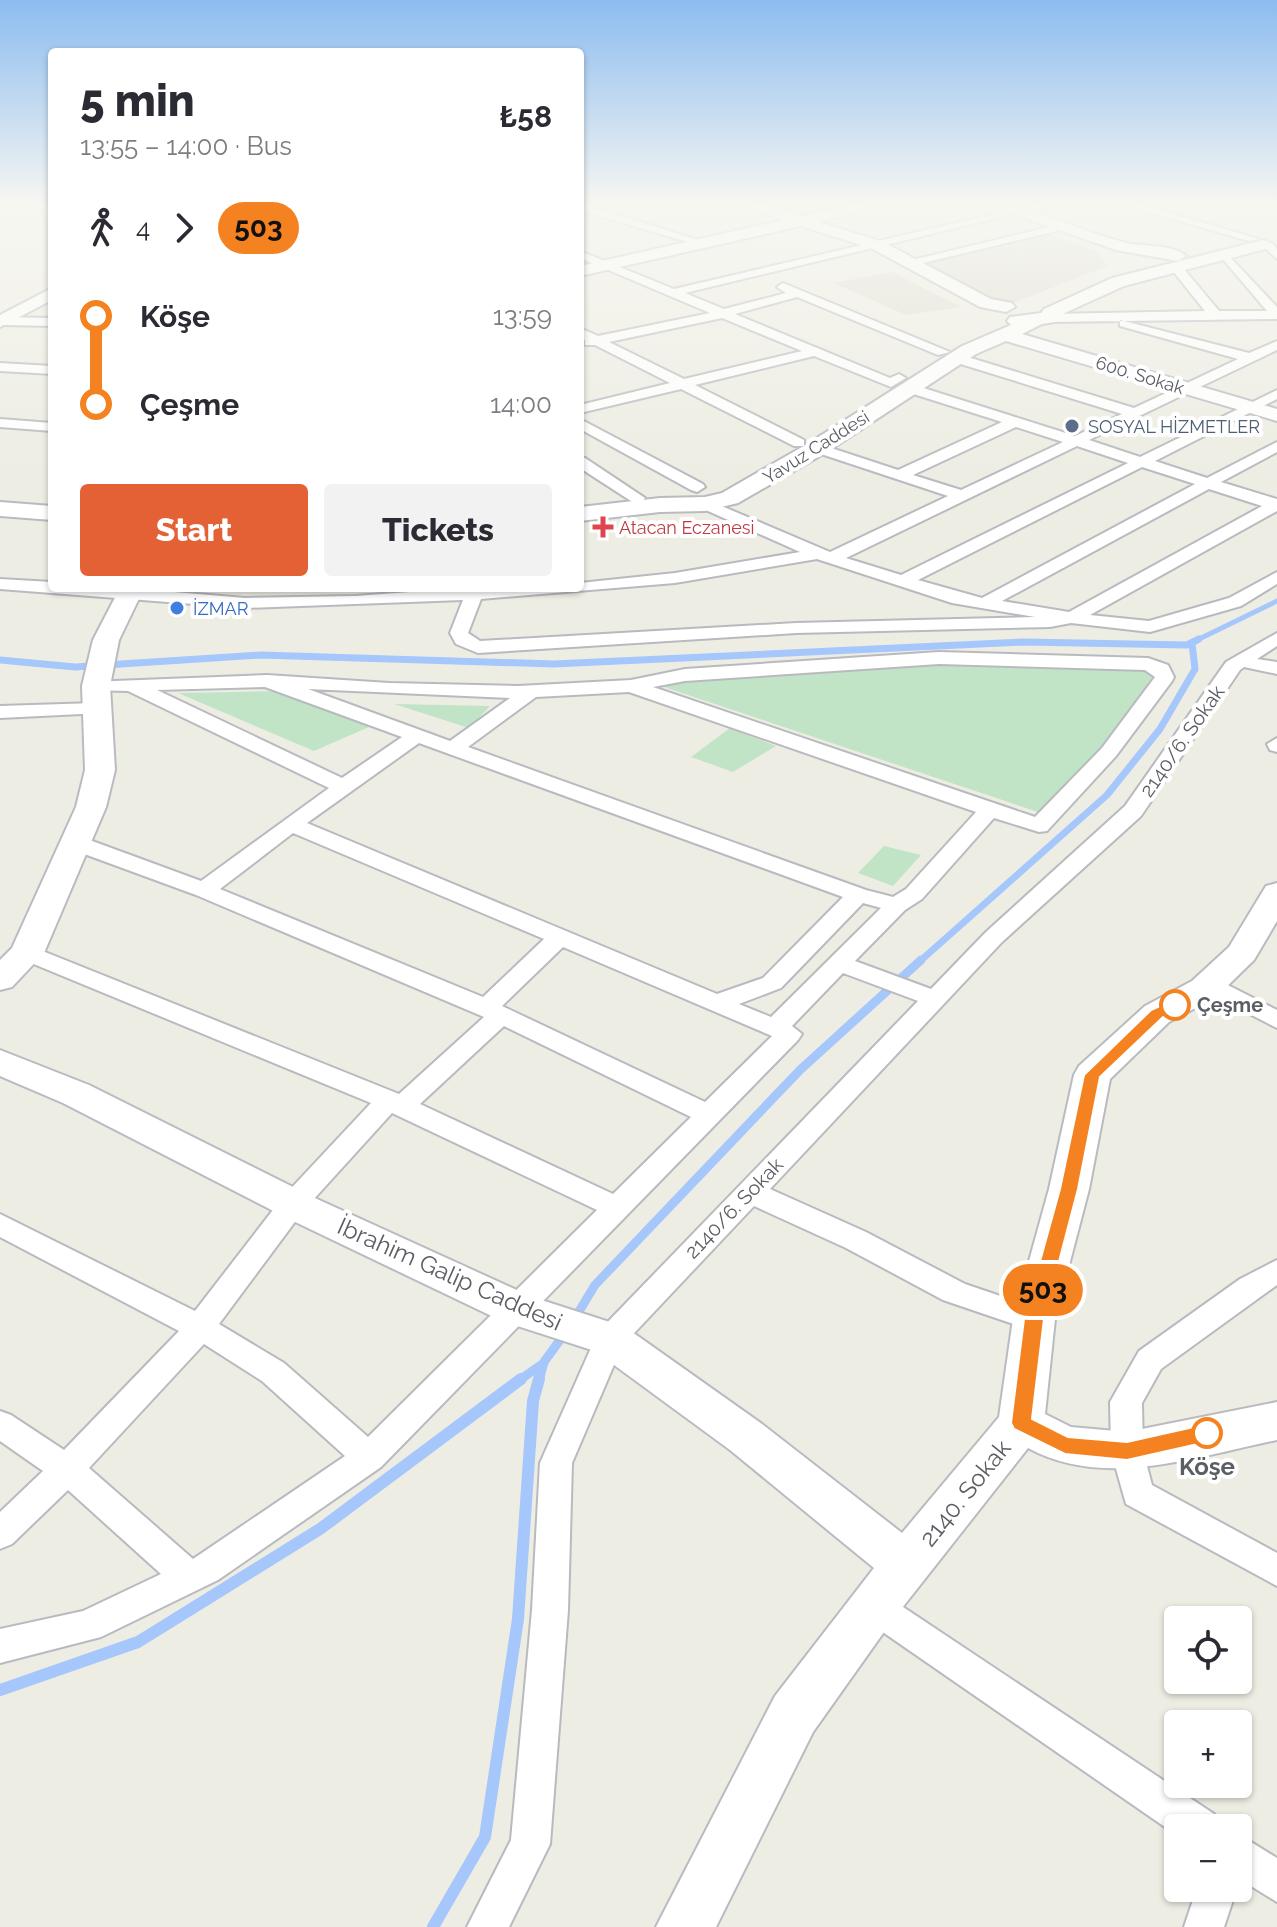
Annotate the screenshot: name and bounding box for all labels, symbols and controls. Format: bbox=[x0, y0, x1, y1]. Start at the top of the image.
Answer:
text: 5 min bbox=[80, 75, 195, 126]
text: ₺58 bbox=[499, 99, 552, 134]
text: 13:55 – 14:00 · Bus bbox=[80, 131, 292, 161]
icon: walk bbox=[80, 206, 124, 250]
icon: forward bbox=[162, 206, 206, 250]
text: 503 bbox=[234, 211, 283, 244]
text: 4 bbox=[136, 213, 150, 243]
text: Köşe bbox=[140, 299, 210, 334]
text: 13:59 bbox=[493, 301, 552, 331]
street label: 600. Sokak bbox=[1093, 352, 1187, 399]
text: Çeşme bbox=[140, 387, 239, 422]
text: 14:00 bbox=[490, 389, 552, 419]
street label: Yavuz Caddesi bbox=[759, 406, 873, 488]
place label: SOSYAL HİZMETLER bbox=[1088, 416, 1260, 437]
marker: SOSYAL HİZMETLER bbox=[1063, 417, 1081, 435]
button: Start bbox=[80, 484, 308, 576]
button: Tickets bbox=[324, 484, 552, 576]
place label: Atacan Eczanesi bbox=[619, 517, 754, 538]
marker: Atacan Eczanesi bbox=[594, 518, 612, 536]
place label: İZMAR bbox=[193, 598, 249, 619]
marker: İZMAR bbox=[168, 599, 186, 617]
street label: 2140/6. Sokak bbox=[1135, 680, 1230, 801]
marker: Çeşme bbox=[1160, 990, 1190, 1020]
place label: Çeşme bbox=[1197, 993, 1263, 1017]
street label: 2140/6. Sokak bbox=[680, 1152, 788, 1263]
street label: İbrahim Galip Caddesi bbox=[333, 1211, 567, 1337]
line badge: 503 bbox=[997, 1264, 1089, 1316]
text: 503 bbox=[1019, 1273, 1067, 1306]
marker: Köşe bbox=[1192, 1418, 1222, 1448]
street label: 2140. Sokak bbox=[913, 1434, 1017, 1552]
place label: Köşe bbox=[1179, 1452, 1235, 1481]
map controls bbox=[1164, 1606, 1252, 1902]
button: locate bbox=[1164, 1606, 1252, 1694]
button: + bbox=[1164, 1710, 1252, 1798]
button: − bbox=[1164, 1814, 1252, 1902]

